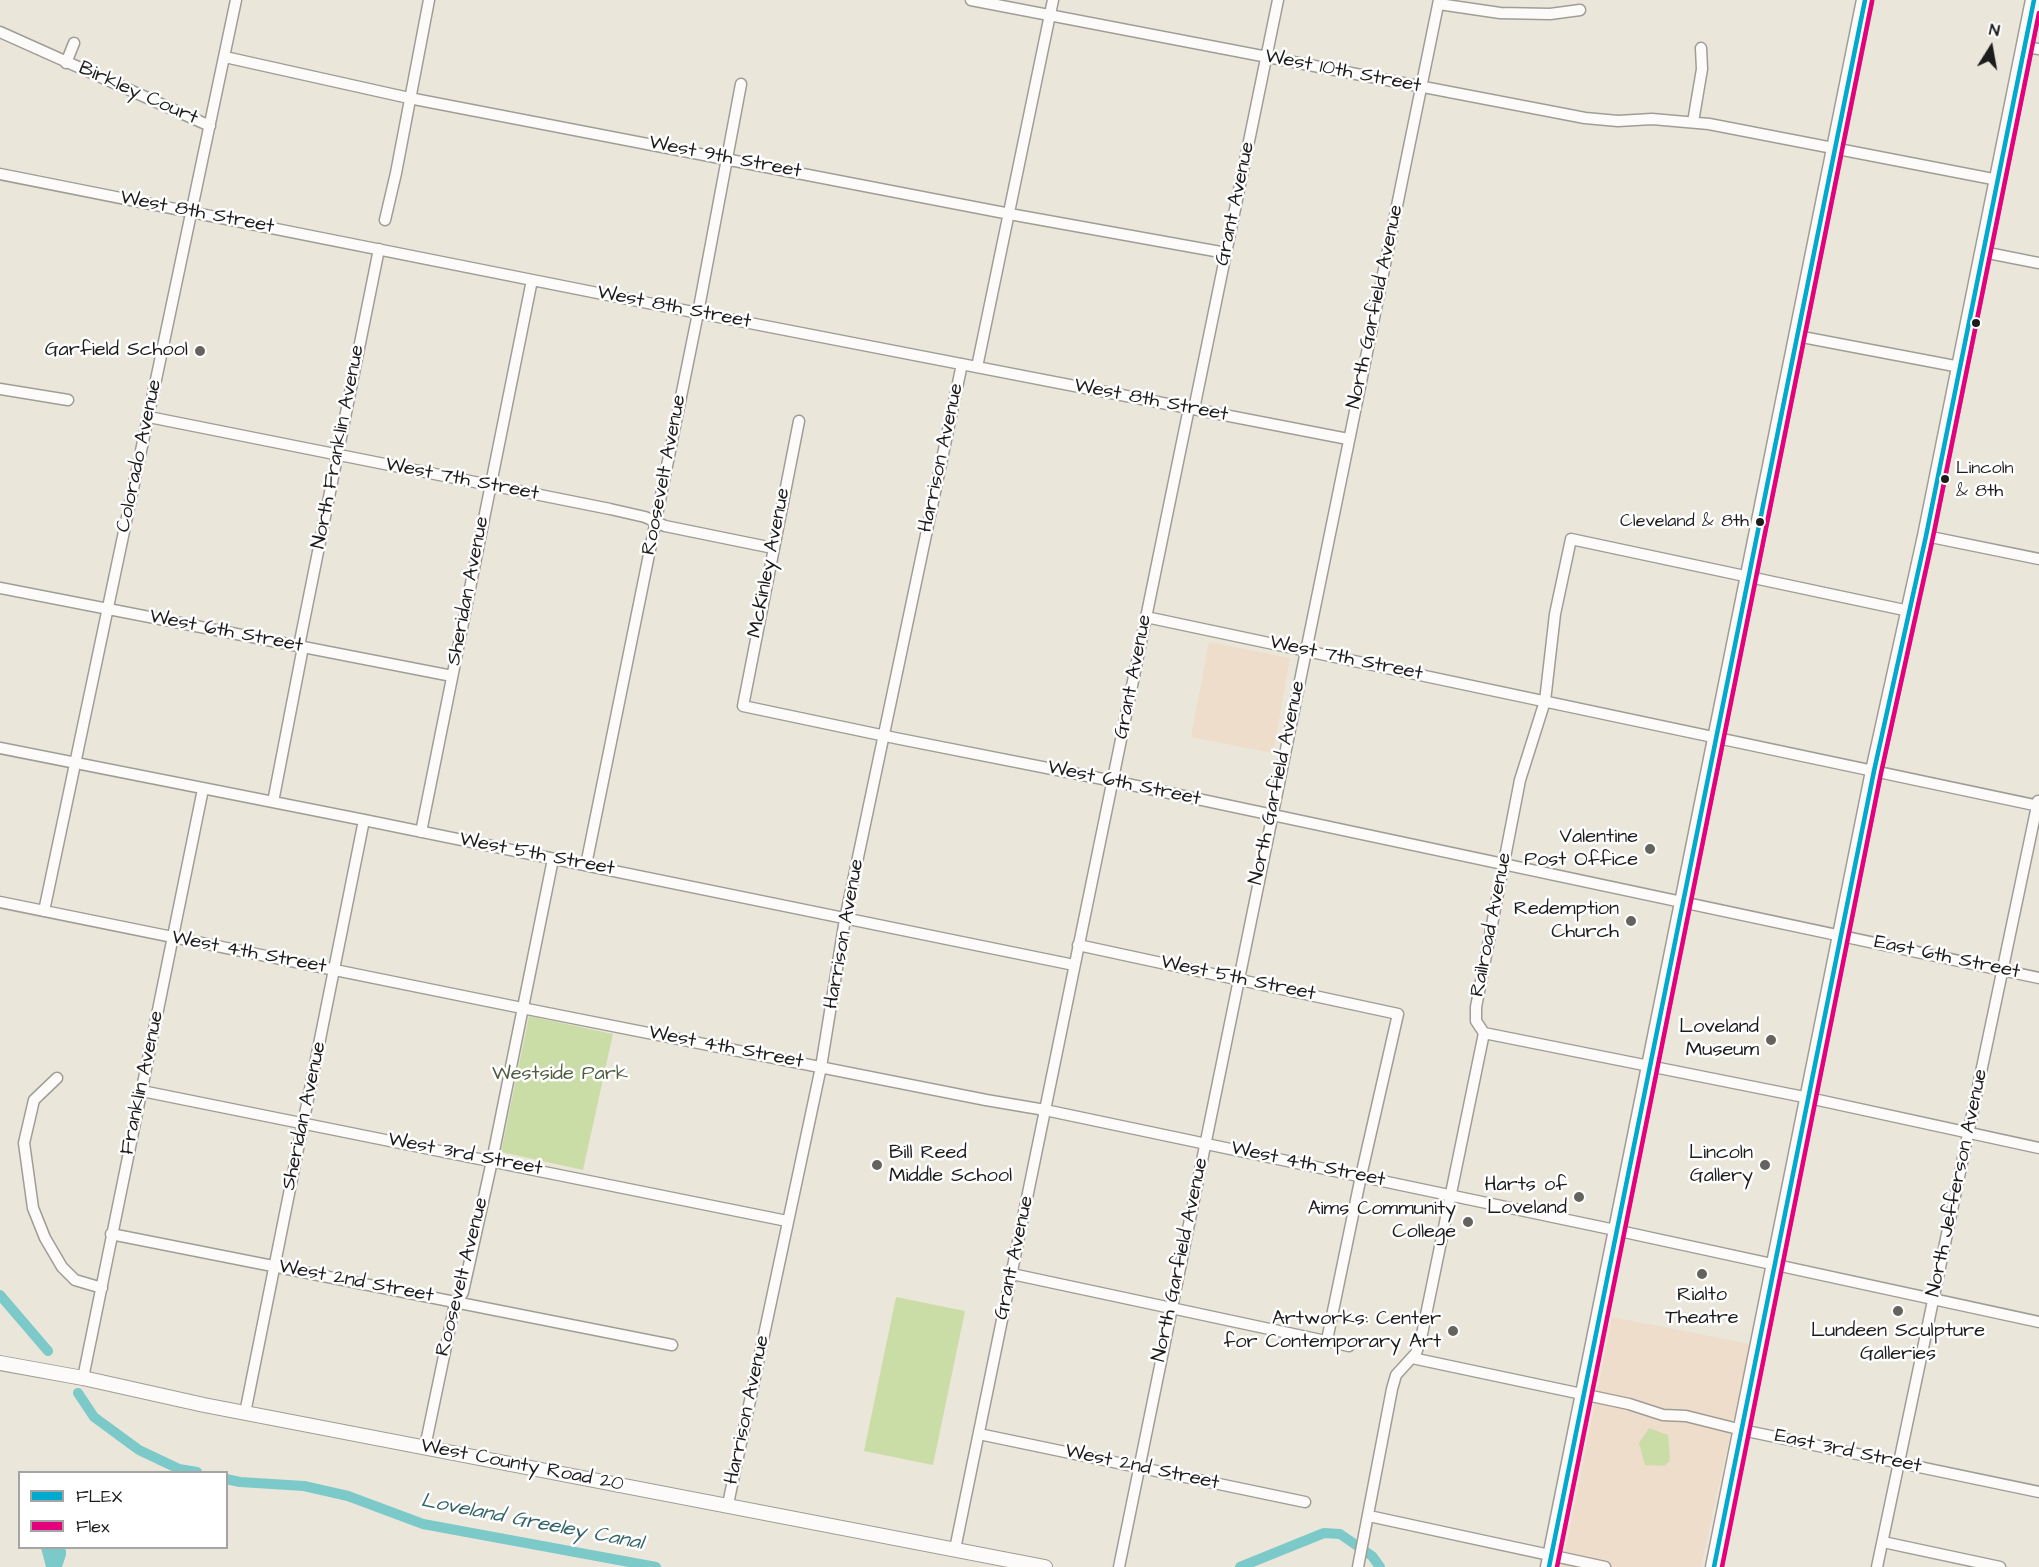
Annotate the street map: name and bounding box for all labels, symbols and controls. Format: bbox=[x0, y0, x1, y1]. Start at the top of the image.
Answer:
north arrow bbox=[1961, 18, 2021, 78]
text: N bbox=[1987, 19, 2001, 42]
street label: West 10th Street bbox=[1263, 45, 1423, 99]
street label: Birkley Court bbox=[75, 57, 201, 131]
street label: West 9th Street bbox=[647, 131, 803, 185]
street label: Grant Avenue bbox=[1211, 140, 1261, 268]
street label: West 8th Street bbox=[118, 186, 276, 240]
street label: North Garfield Avenue bbox=[1343, 203, 1409, 411]
street label: West 8th Street bbox=[595, 281, 753, 335]
unlabelled marker bbox=[1970, 317, 1982, 329]
place label: Garfield School bbox=[45, 339, 188, 363]
street label: North Franklin Avenue bbox=[307, 343, 371, 551]
marker: Garfield School bbox=[193, 344, 207, 358]
street label: West 8th Street bbox=[1072, 374, 1230, 428]
street label: Colorado Avenue bbox=[112, 377, 168, 535]
street label: Harrison Avenue bbox=[914, 381, 970, 535]
street label: Roosevelt Avenue bbox=[638, 393, 692, 557]
street label: West 7th Street bbox=[383, 453, 541, 507]
place label: Lincoln & 8th bbox=[1956, 458, 2014, 500]
marker: Lincoln & 8th bbox=[1939, 473, 1951, 485]
street label: McKinley Avenue bbox=[744, 486, 796, 640]
place label: Cleveland & 8th bbox=[1620, 511, 1749, 533]
street label: Sheridan Avenue bbox=[443, 515, 495, 667]
marker: Cleveland & 8th bbox=[1754, 516, 1766, 528]
street label: West 6th Street bbox=[147, 605, 305, 659]
street label: Grant Avenue bbox=[1110, 613, 1158, 741]
street label: West 7th Street bbox=[1267, 631, 1425, 687]
street label: North Garfield Avenue bbox=[1245, 679, 1311, 887]
street label: West 6th Street bbox=[1045, 756, 1203, 812]
place label: Valentine Post Office bbox=[1524, 826, 1638, 873]
street label: West 5th Street bbox=[457, 828, 617, 882]
marker: Valentine Post Office bbox=[1643, 842, 1657, 856]
street label: Railroad Avenue bbox=[1466, 851, 1518, 999]
street label: Harrison Avenue bbox=[820, 857, 870, 1011]
place label: Redemption Church bbox=[1514, 898, 1619, 945]
marker: Redemption Church bbox=[1624, 914, 1638, 928]
street label: West 4th Street bbox=[170, 926, 328, 980]
street label: East 6th Street bbox=[1872, 931, 2022, 985]
street label: West 5th Street bbox=[1158, 951, 1318, 1007]
street label: Franklin Avenue bbox=[116, 1009, 170, 1157]
place label: Loveland Museum bbox=[1679, 1016, 1759, 1063]
street label: West 4th Street bbox=[647, 1021, 805, 1075]
marker: Loveland Museum bbox=[1764, 1033, 1778, 1047]
street label: Sheridan Avenue bbox=[278, 1040, 332, 1192]
park label: Westside Park bbox=[492, 1063, 628, 1087]
street label: North Jefferson Avenue bbox=[1922, 1067, 1994, 1299]
street label: West 3rd Street bbox=[386, 1128, 544, 1182]
street label: West 4th Street bbox=[1229, 1137, 1387, 1193]
place label: Bill Reed Middle School bbox=[889, 1142, 1012, 1189]
place label: Lincoln Gallery bbox=[1689, 1142, 1753, 1189]
street label: North Garfield Avenue bbox=[1148, 1156, 1214, 1364]
marker: Bill Reed Middle School bbox=[870, 1158, 884, 1172]
marker: Lincoln Gallery bbox=[1758, 1158, 1772, 1172]
place label: Harts of Loveland bbox=[1484, 1174, 1567, 1221]
marker: Harts of Loveland bbox=[1572, 1190, 1586, 1204]
street label: Grant Avenue bbox=[990, 1194, 1040, 1322]
street label: Roosevelt Avenue bbox=[432, 1195, 494, 1359]
place label: Aims Community College bbox=[1308, 1198, 1456, 1245]
marker: Aims Community College bbox=[1461, 1215, 1475, 1229]
street label: West 2nd Street bbox=[277, 1255, 435, 1309]
marker: Rialto Theatre bbox=[1695, 1267, 1709, 1281]
place label: Rialto Theatre bbox=[1665, 1284, 1739, 1331]
marker: Lundeen Sculpture Galleries bbox=[1891, 1304, 1905, 1318]
place label: Artworks: Center for Contemporary Art bbox=[1223, 1308, 1441, 1355]
place label: Lundeen Sculpture Galleries bbox=[1811, 1320, 1985, 1367]
marker: Artworks: Center for Contemporary Art bbox=[1446, 1324, 1460, 1338]
street label: Harrison Avenue bbox=[720, 1333, 776, 1487]
street label: East 3rd Street bbox=[1772, 1425, 1924, 1479]
street label: West County Road 20 bbox=[418, 1435, 626, 1497]
street label: West 2nd Street bbox=[1063, 1440, 1221, 1496]
legend bbox=[18, 1471, 228, 1549]
text: FLEX bbox=[76, 1484, 122, 1509]
water label: Loveland Greeley Canal bbox=[419, 1489, 645, 1557]
text: Flex bbox=[76, 1514, 110, 1539]

